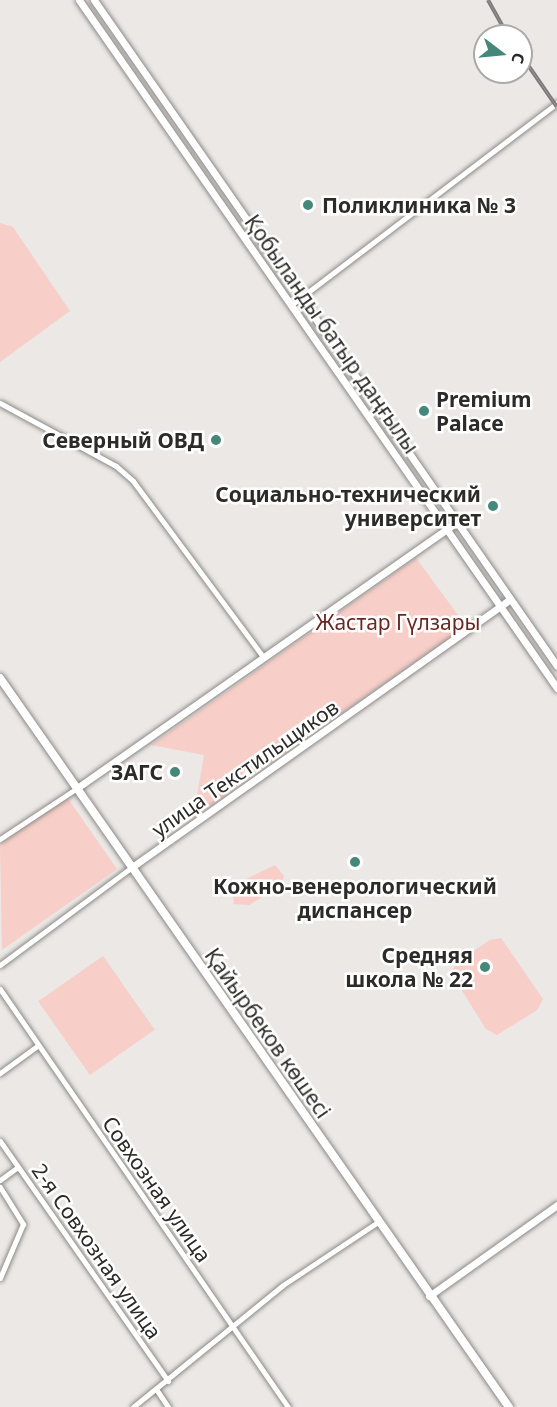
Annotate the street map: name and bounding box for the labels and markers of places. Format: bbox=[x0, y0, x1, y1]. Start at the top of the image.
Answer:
place label: Поликлиника № 3 bbox=[322, 192, 516, 218]
marker: Поликлиника № 3 bbox=[299, 196, 317, 214]
place label: Premium Palace bbox=[436, 386, 531, 436]
marker: Premium Palace bbox=[417, 404, 431, 418]
place label: Северный ОВД bbox=[42, 427, 204, 453]
marker: Северный ОВД bbox=[209, 433, 223, 447]
place label: Социально-технический университет bbox=[215, 481, 481, 531]
marker: Социально-технический университет bbox=[486, 499, 500, 513]
place label: ЗАГС bbox=[111, 759, 163, 785]
marker: ЗАГС bbox=[168, 765, 182, 779]
marker: Кожно-венерологический диспансер bbox=[346, 853, 364, 871]
place label: Кожно-венерологический диспансер bbox=[213, 873, 497, 923]
place label: Средняя школа № 22 bbox=[345, 942, 473, 992]
marker: Средняя школа № 22 bbox=[478, 960, 492, 974]

